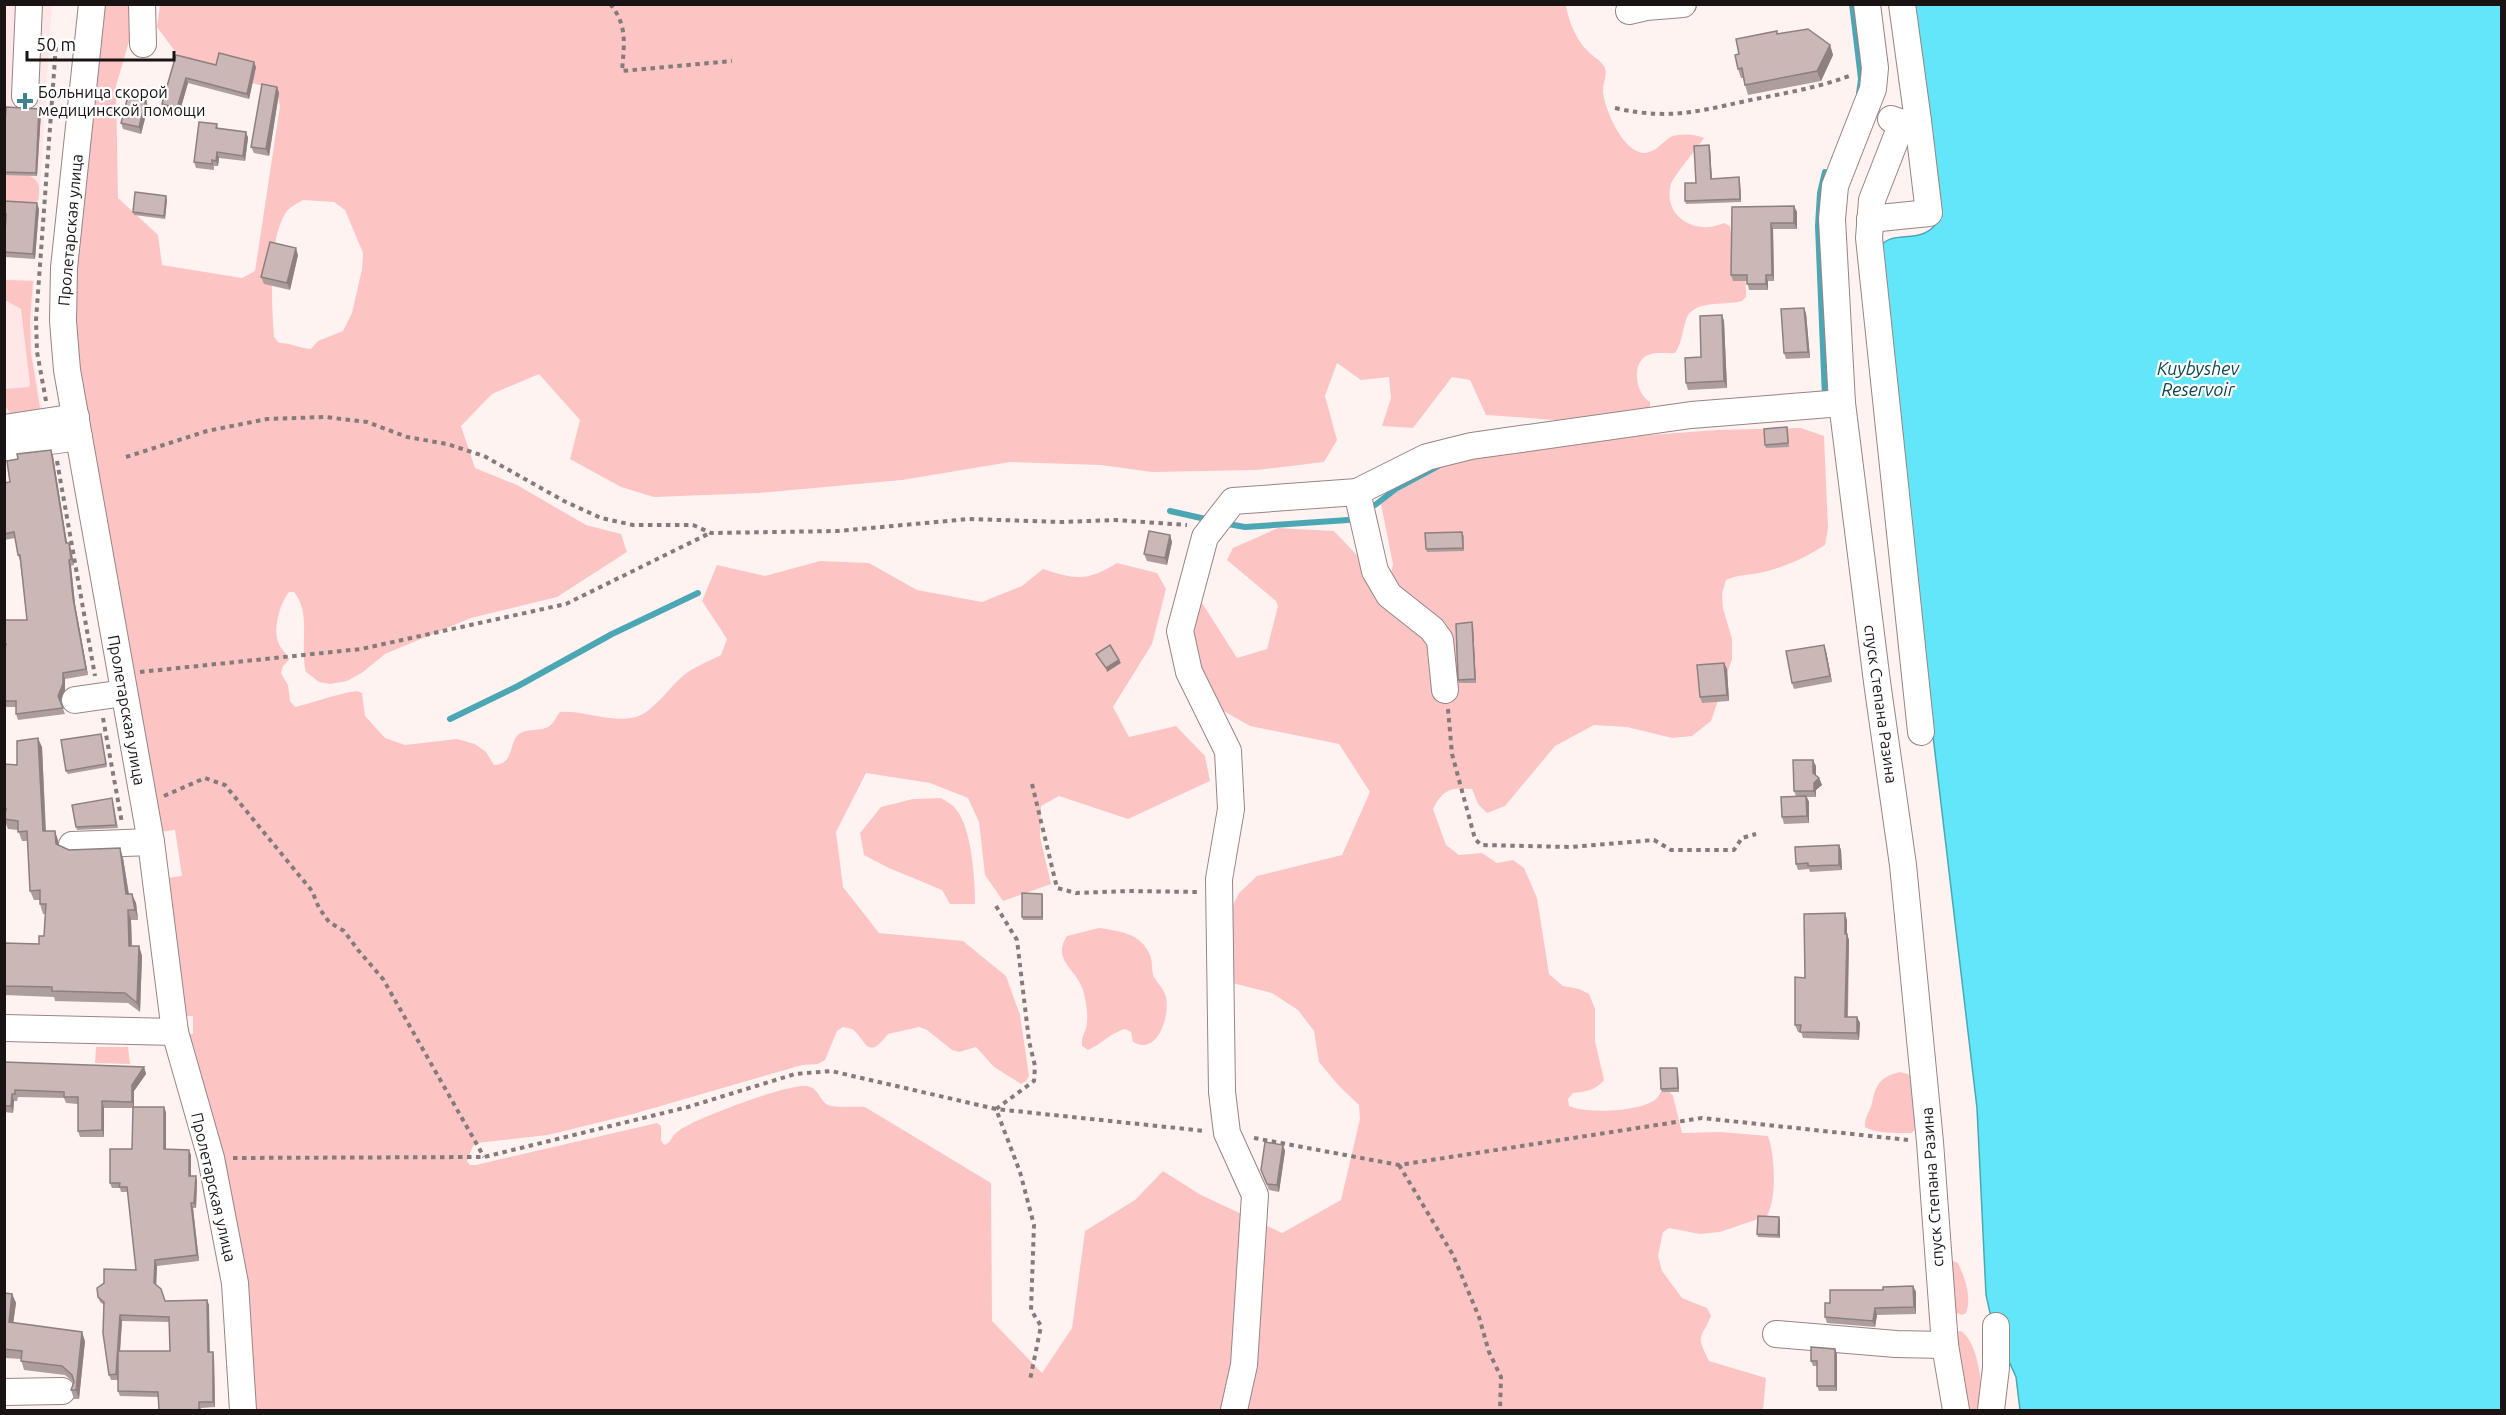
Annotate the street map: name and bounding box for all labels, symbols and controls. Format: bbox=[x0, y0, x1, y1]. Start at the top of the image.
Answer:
scale bar bbox=[27, 24, 174, 62]
text: 50 m bbox=[36, 34, 76, 54]
place label: Больница скорой медицинской помощи bbox=[38, 83, 205, 119]
marker: Больница скорой медицинской помощи bbox=[16, 92, 34, 110]
street label: Пролетарская улица bbox=[54, 153, 86, 307]
water label: Kuybyshev Reservoir bbox=[2157, 358, 2240, 399]
street label: спуск Степана Разина bbox=[1861, 623, 1901, 785]
street label: Пролетарская улица bbox=[105, 633, 149, 787]
street label: спуск Степана Разина bbox=[1917, 1107, 1947, 1267]
street label: Пролетарская улица bbox=[188, 1111, 240, 1263]

